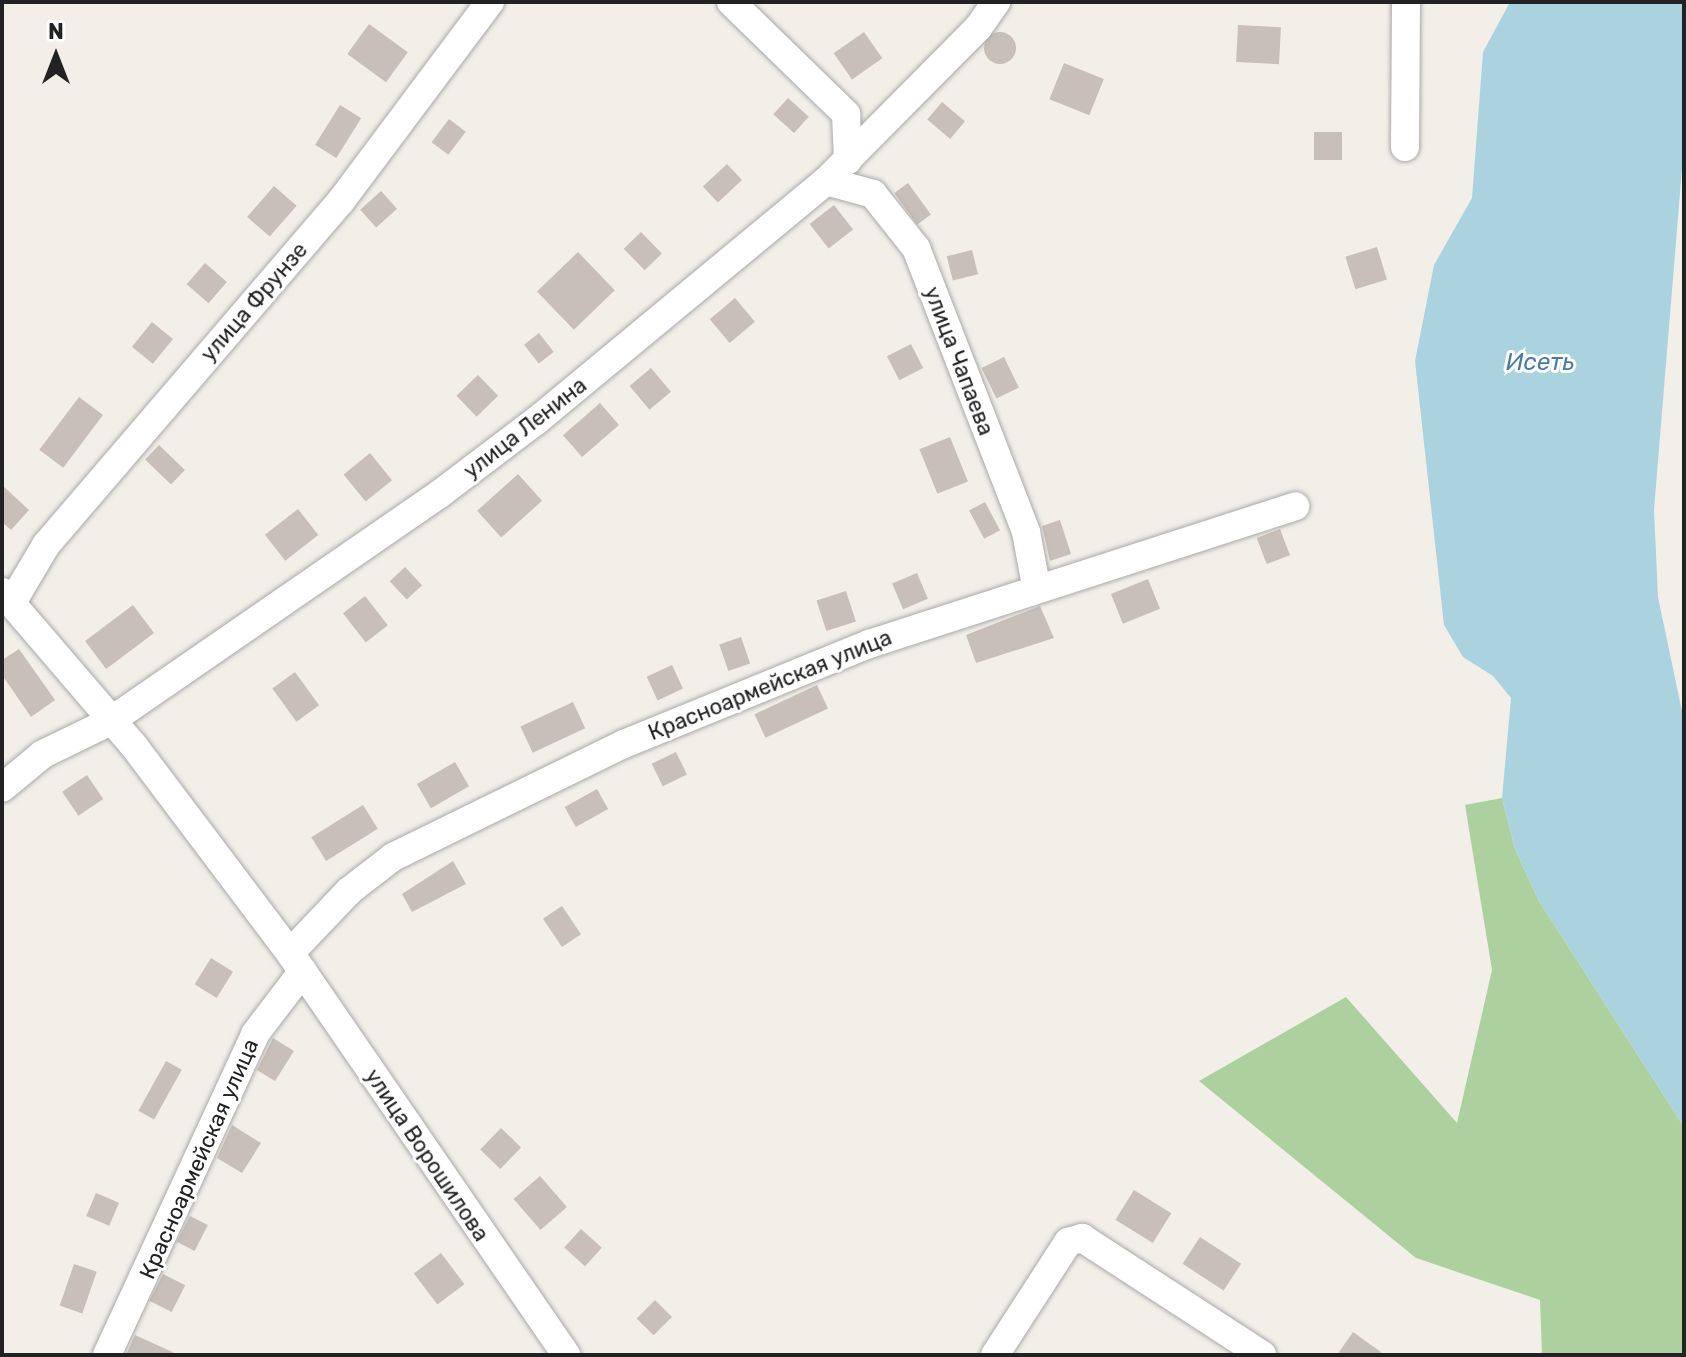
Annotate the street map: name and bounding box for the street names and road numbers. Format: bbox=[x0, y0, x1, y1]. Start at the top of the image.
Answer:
street label: улица Фрунзе bbox=[195, 237, 313, 367]
street label: улица Чапаева bbox=[919, 283, 999, 439]
street label: улица Ленина bbox=[458, 372, 592, 484]
street label: Красноармейская улица bbox=[644, 624, 896, 746]
street label: Красноармейская улица bbox=[134, 1035, 264, 1283]
street label: улица Ворошилова bbox=[359, 1064, 495, 1246]

